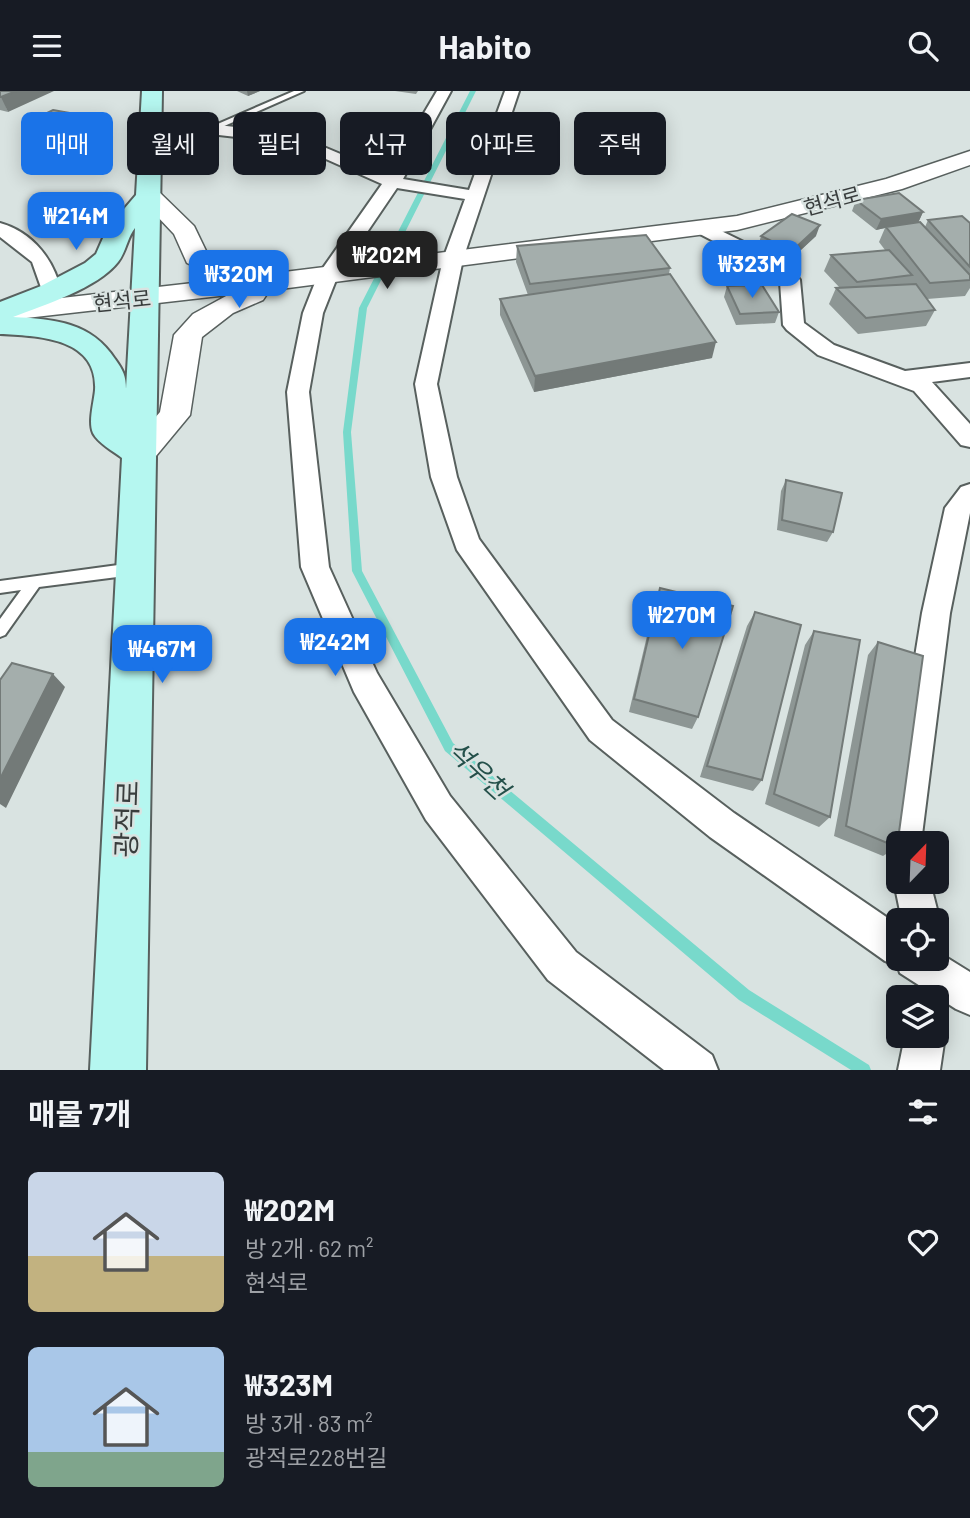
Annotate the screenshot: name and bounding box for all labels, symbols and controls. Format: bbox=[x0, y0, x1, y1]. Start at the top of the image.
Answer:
icon: menu bbox=[28, 27, 66, 65]
text: Habito bbox=[438, 27, 532, 65]
icon: search bbox=[904, 27, 942, 65]
chip: 매매 bbox=[21, 112, 113, 175]
chip: 월세 bbox=[127, 112, 219, 175]
chip: 필터 bbox=[233, 112, 326, 175]
chip: 신규 bbox=[340, 112, 432, 175]
chip: 아파트 bbox=[446, 112, 560, 175]
chip: 주택 bbox=[574, 112, 666, 175]
street label: 현석로 bbox=[801, 180, 863, 220]
pin: ₩214M bbox=[27, 193, 125, 252]
text: ₩214M bbox=[44, 201, 108, 229]
pin: ₩202M bbox=[338, 231, 436, 291]
text: ₩202M bbox=[353, 240, 421, 268]
pin: ₩323M bbox=[703, 241, 801, 300]
text: ₩323M bbox=[718, 249, 786, 277]
pin: ₩320M bbox=[190, 251, 288, 310]
text: ₩320M bbox=[205, 259, 273, 287]
street label: 현석로 bbox=[92, 285, 152, 315]
pin: ₩270M bbox=[633, 591, 731, 651]
text: ₩270M bbox=[648, 600, 716, 628]
pin: ₩242M bbox=[286, 619, 384, 678]
pin: ₩467M bbox=[113, 625, 211, 685]
text: ₩242M bbox=[300, 627, 370, 655]
text: ₩467M bbox=[128, 634, 196, 662]
water label: 석우천 bbox=[442, 733, 518, 807]
street label: 광적로 bbox=[108, 780, 144, 858]
north arrow bbox=[886, 831, 948, 894]
map controls bbox=[886, 831, 949, 1048]
button: locate bbox=[886, 908, 949, 971]
button: layers bbox=[886, 985, 949, 1048]
icon: filters bbox=[904, 1093, 942, 1131]
text: 매물 7개 bbox=[28, 1095, 132, 1131]
text: ₩202M bbox=[245, 1191, 335, 1227]
icon: home bbox=[84, 1200, 168, 1284]
icon: heart bbox=[904, 1223, 942, 1261]
text: 방 2개 · 62 m² bbox=[245, 1234, 374, 1262]
text: 현석로 bbox=[245, 1268, 308, 1296]
text: ₩323M bbox=[245, 1366, 333, 1402]
icon: home bbox=[84, 1375, 168, 1459]
icon: heart bbox=[904, 1398, 942, 1436]
text: 방 3개 · 83 m² bbox=[245, 1409, 373, 1437]
text: 광적로228번길 bbox=[245, 1443, 387, 1471]

